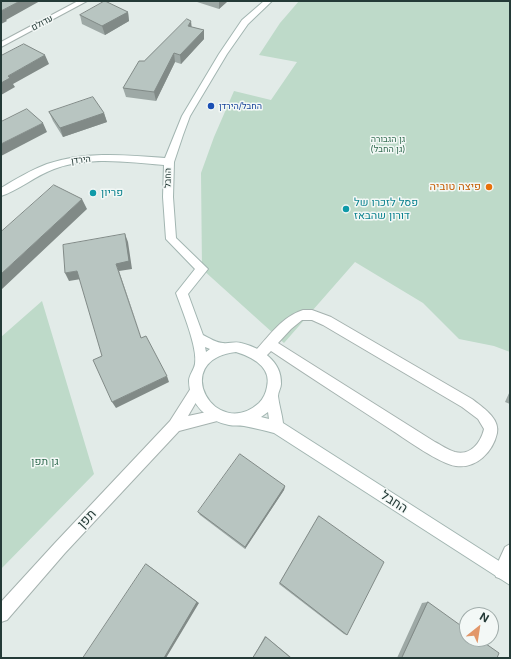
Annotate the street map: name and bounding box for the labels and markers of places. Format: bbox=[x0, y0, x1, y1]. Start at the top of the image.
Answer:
marker: החבל/הירדן bbox=[206, 101, 216, 111]
place label: החבל/הירדן bbox=[219, 101, 262, 111]
place label: פיצה טוביה bbox=[430, 180, 481, 194]
marker: פיצה טוביה bbox=[484, 182, 494, 192]
place label: פריון bbox=[101, 186, 123, 200]
marker: פריון bbox=[88, 188, 98, 198]
place label: פסל לזכרו של דורון שהבאז bbox=[354, 196, 418, 222]
marker: פסל לזכרו של דורון שהבאז bbox=[341, 204, 351, 214]

